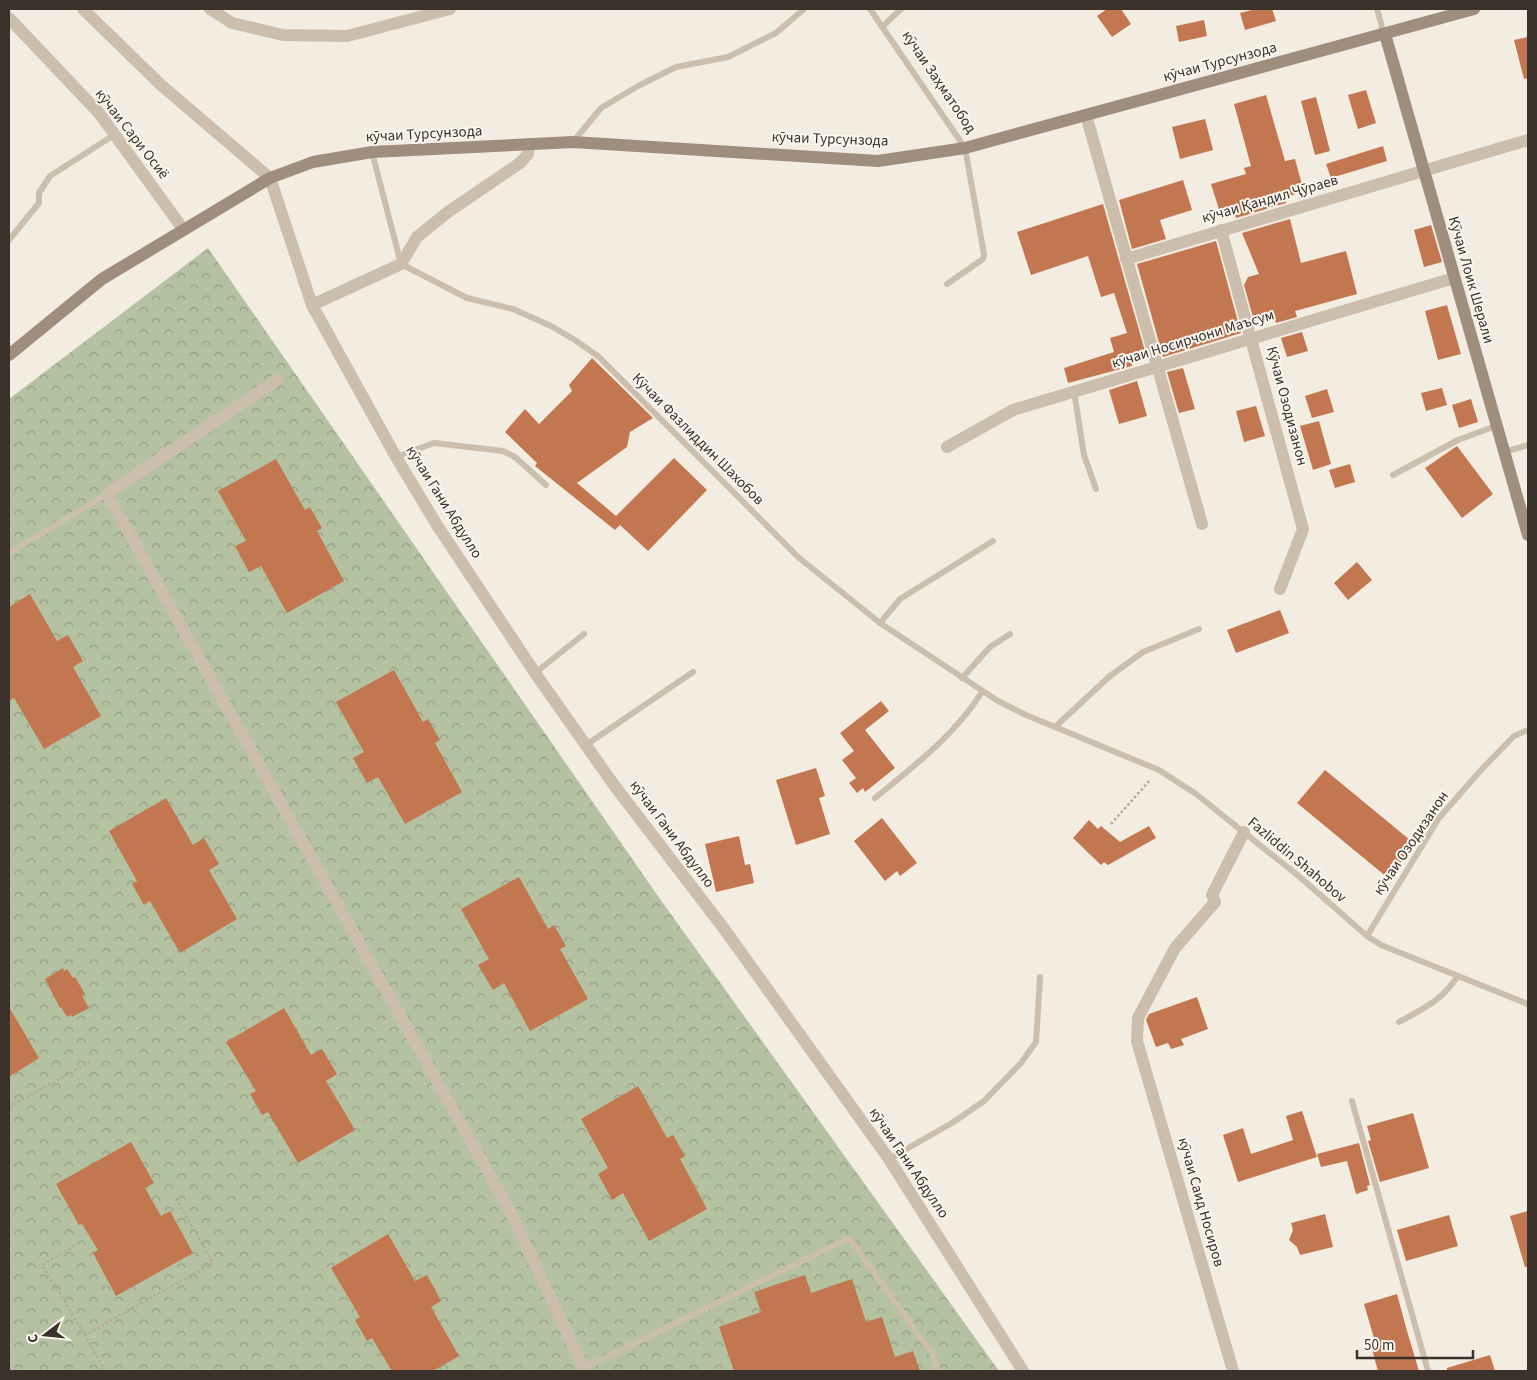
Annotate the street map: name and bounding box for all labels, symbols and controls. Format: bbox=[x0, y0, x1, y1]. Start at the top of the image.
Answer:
street label: кӯчаи Заҳматобод bbox=[897, 26, 981, 138]
street label: кӯчаи Турсунзода bbox=[1161, 37, 1279, 87]
street label: кӯчаи Сари Осиё bbox=[90, 84, 174, 184]
street label: кӯчаи Турсунзода bbox=[365, 120, 483, 148]
street label: кӯчаи Турсунзода bbox=[771, 126, 889, 152]
street label: кӯчаи Қандил Ҷӯраев bbox=[1199, 169, 1341, 228]
street label: Кӯчаи Лоик Шерали bbox=[1443, 214, 1499, 346]
street label: кӯчаи Носирчони Маъсум bbox=[1109, 304, 1277, 374]
street label: Кӯчаи Озодизанон bbox=[1261, 344, 1313, 468]
street label: Кӯчаи Фазлиддин Шахобов bbox=[627, 368, 769, 510]
street label: кӯчаи Гани Абдулло bbox=[401, 441, 487, 563]
street label: кӯчаи Гани Абдулло bbox=[625, 776, 719, 892]
street label: кӯчаи Озодизанон bbox=[1368, 787, 1454, 899]
street label: Fazliddin Shahobov bbox=[1243, 812, 1351, 908]
street label: кӯчаи Гани Абдулло bbox=[864, 1103, 954, 1223]
street label: кӯчаи Саид Носиров bbox=[1172, 1135, 1230, 1270]
north arrow bbox=[20, 1310, 70, 1360]
scale bar bbox=[1357, 1328, 1473, 1360]
text: С bbox=[23, 1332, 44, 1345]
text: 50 m bbox=[1364, 1335, 1394, 1356]

